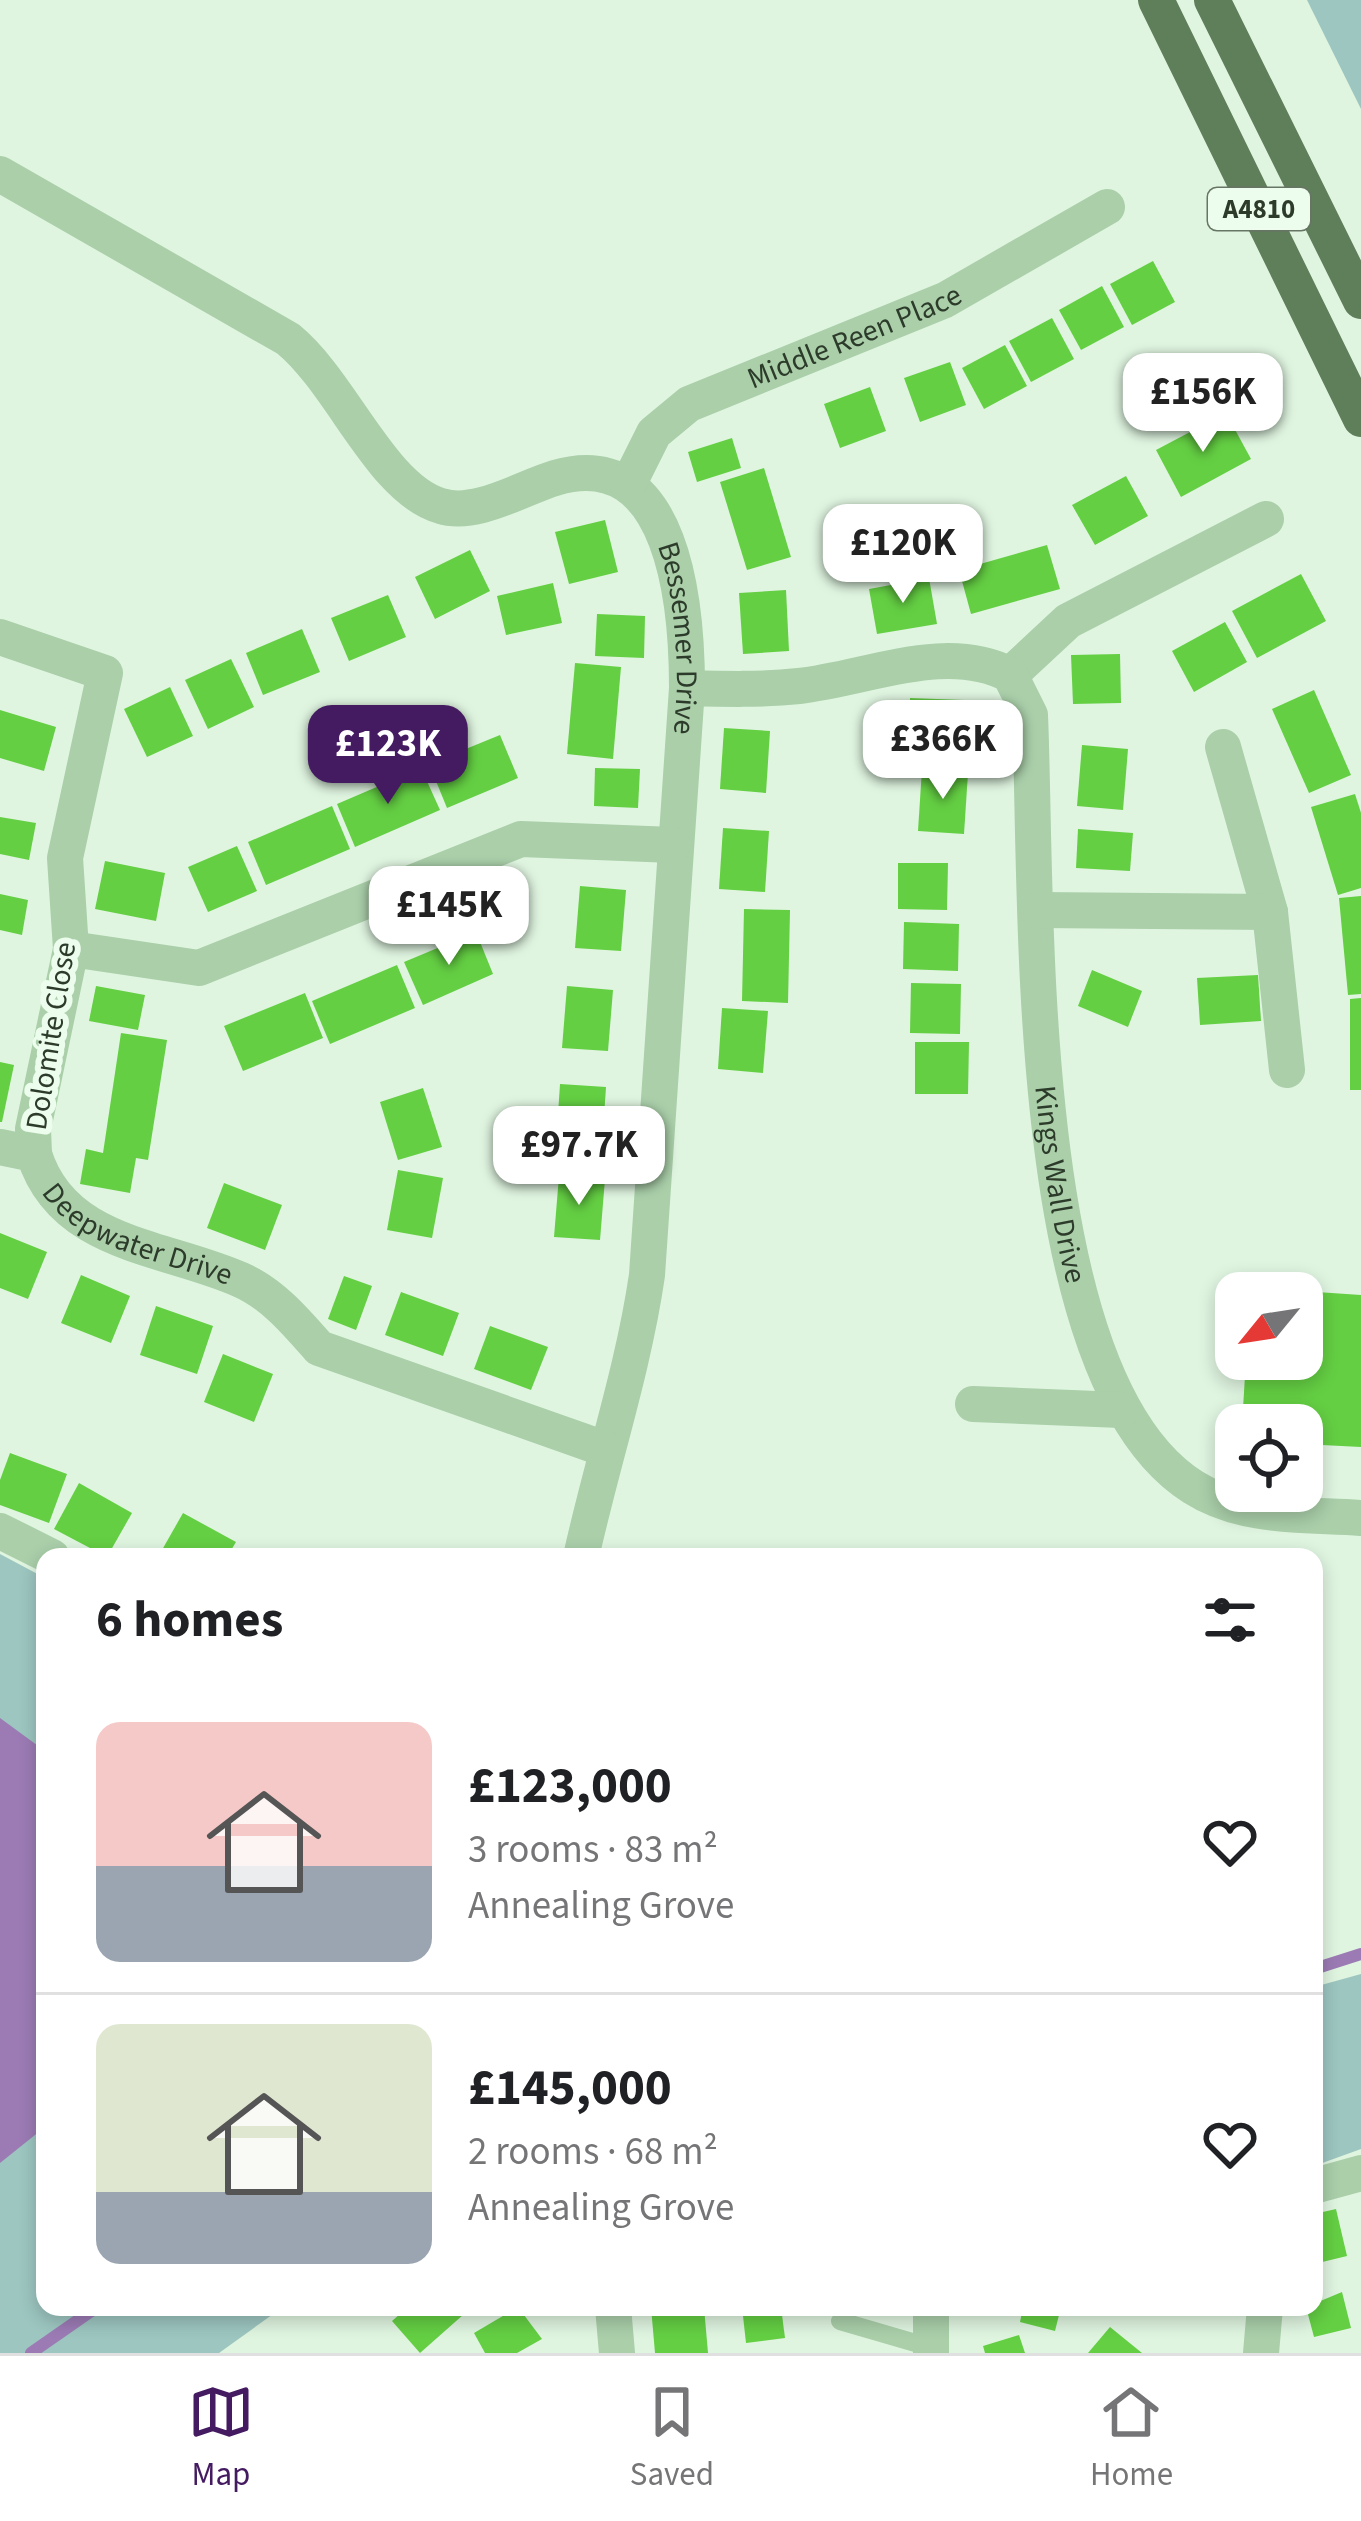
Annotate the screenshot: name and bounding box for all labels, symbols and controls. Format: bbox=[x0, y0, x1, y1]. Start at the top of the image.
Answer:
road number: A4810 bbox=[1208, 188, 1310, 230]
street label: Middle Reen Place bbox=[741, 273, 970, 400]
pin: £156K bbox=[1119, 353, 1287, 455]
text: £156K bbox=[1150, 364, 1256, 420]
pin: £120K bbox=[819, 504, 987, 606]
text: £120K bbox=[850, 515, 956, 571]
street label: Bessemer Drive bbox=[647, 536, 709, 736]
pin: £366K bbox=[859, 700, 1027, 802]
pin: £123K bbox=[304, 705, 472, 807]
text: £366K bbox=[890, 711, 996, 767]
text: £123K bbox=[335, 716, 441, 772]
pin: £145K bbox=[365, 866, 533, 968]
text: £145K bbox=[396, 877, 502, 933]
street label: Dolomite Close bbox=[15, 939, 87, 1133]
street label: Kings Wall Drive bbox=[1024, 1084, 1098, 1288]
pin: £97.7K bbox=[481, 1106, 677, 1208]
text: £97.7K bbox=[520, 1117, 638, 1173]
street label: Deepwater Drive bbox=[32, 1173, 239, 1296]
north arrow bbox=[1215, 1272, 1323, 1380]
map controls bbox=[1215, 1272, 1323, 1512]
button: locate bbox=[1215, 1404, 1323, 1512]
text: 6 homes bbox=[96, 1584, 283, 1656]
icon: filters bbox=[1197, 1587, 1263, 1653]
text: £123,000 bbox=[468, 1750, 672, 1822]
icon: home bbox=[192, 1770, 336, 1914]
icon: heart bbox=[1197, 1809, 1263, 1875]
text: 3 rooms · 83 m² bbox=[468, 1822, 718, 1878]
text: Annealing Grove bbox=[468, 1878, 734, 1934]
text: £145,000 bbox=[468, 2052, 672, 2124]
icon: home bbox=[192, 2072, 336, 2216]
icon: heart bbox=[1197, 2111, 1263, 2177]
text: 2 rooms · 68 m² bbox=[468, 2124, 718, 2180]
text: Annealing Grove bbox=[468, 2180, 734, 2236]
tab: Map bbox=[188, 2379, 254, 2498]
tab: Saved bbox=[630, 2379, 714, 2498]
tab: Home bbox=[1090, 2379, 1173, 2498]

